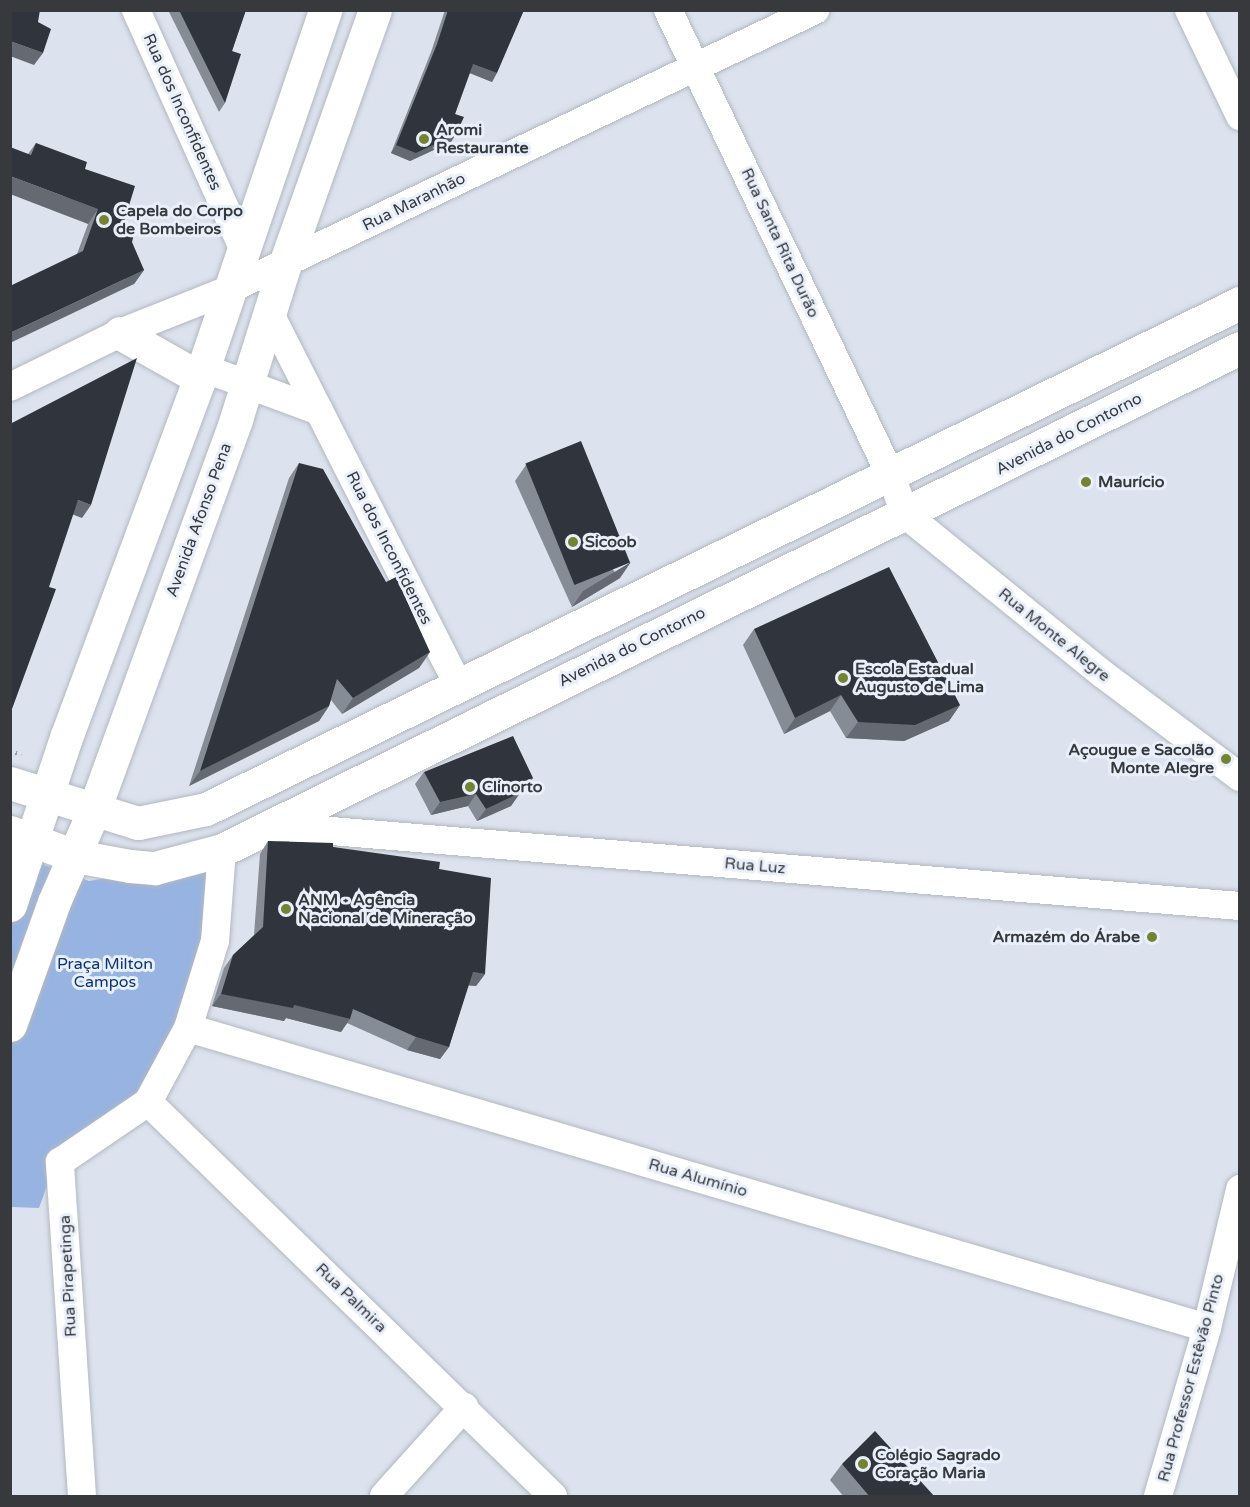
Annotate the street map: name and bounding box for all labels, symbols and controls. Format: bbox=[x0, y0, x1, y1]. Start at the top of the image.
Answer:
street label: Rua dos Inconfidentes bbox=[139, 31, 225, 193]
place label: Aromi Restaurante bbox=[436, 120, 529, 158]
marker: Aromi Restaurante bbox=[417, 132, 431, 146]
street label: Rua Santa Rita Durão bbox=[737, 165, 823, 321]
street label: Rua Maranhão bbox=[359, 169, 469, 235]
place label: Capela do Corpo de Bombeiros bbox=[116, 201, 243, 239]
marker: Capela do Corpo de Bombeiros bbox=[97, 213, 111, 227]
street label: Avenida do Contorno bbox=[993, 389, 1145, 479]
street label: Avenida Afonso Pena bbox=[162, 440, 236, 600]
street label: Rua dos Inconfidentes bbox=[342, 468, 436, 628]
place label: Maurício bbox=[1098, 472, 1164, 492]
marker: Maurício bbox=[1079, 475, 1093, 489]
place label: Sicoob bbox=[585, 532, 637, 552]
marker: Sicoob bbox=[566, 535, 580, 549]
street label: Rua Monte Alegre bbox=[994, 584, 1114, 686]
street label: Avenida do Contorno bbox=[555, 603, 709, 691]
place label: Escola Estadual Augusto de Lima bbox=[855, 659, 984, 697]
marker: Escola Estadual Augusto de Lima bbox=[836, 671, 850, 685]
place label: Açougue e Sacolão Monte Alegre bbox=[1068, 740, 1214, 778]
marker: Açougue e Sacolão Monte Alegre bbox=[1219, 752, 1233, 766]
place label: Clinorto bbox=[482, 777, 542, 797]
marker: Clinorto bbox=[463, 780, 477, 794]
street label: Rua Luz bbox=[724, 854, 786, 878]
place label: ANM - Agência Nacional de Mineração bbox=[298, 890, 473, 928]
marker: ANM - Agência Nacional de Mineração bbox=[279, 902, 293, 916]
place label: Armazém do Árabe bbox=[992, 927, 1140, 947]
marker: Armazém do Árabe bbox=[1145, 930, 1159, 944]
park label: Praça Milton Campos bbox=[57, 954, 153, 992]
street label: Rua Alumínio bbox=[646, 1155, 750, 1201]
street label: Rua Pirapetinga bbox=[55, 1215, 81, 1337]
street label: Rua Palmira bbox=[311, 1259, 391, 1337]
street label: Rua Professor Estêvão Pinto bbox=[1154, 1272, 1228, 1484]
place label: Colégio Sagrado Coração Maria bbox=[875, 1445, 1000, 1483]
marker: Colégio Sagrado Coração Maria bbox=[856, 1457, 870, 1471]

